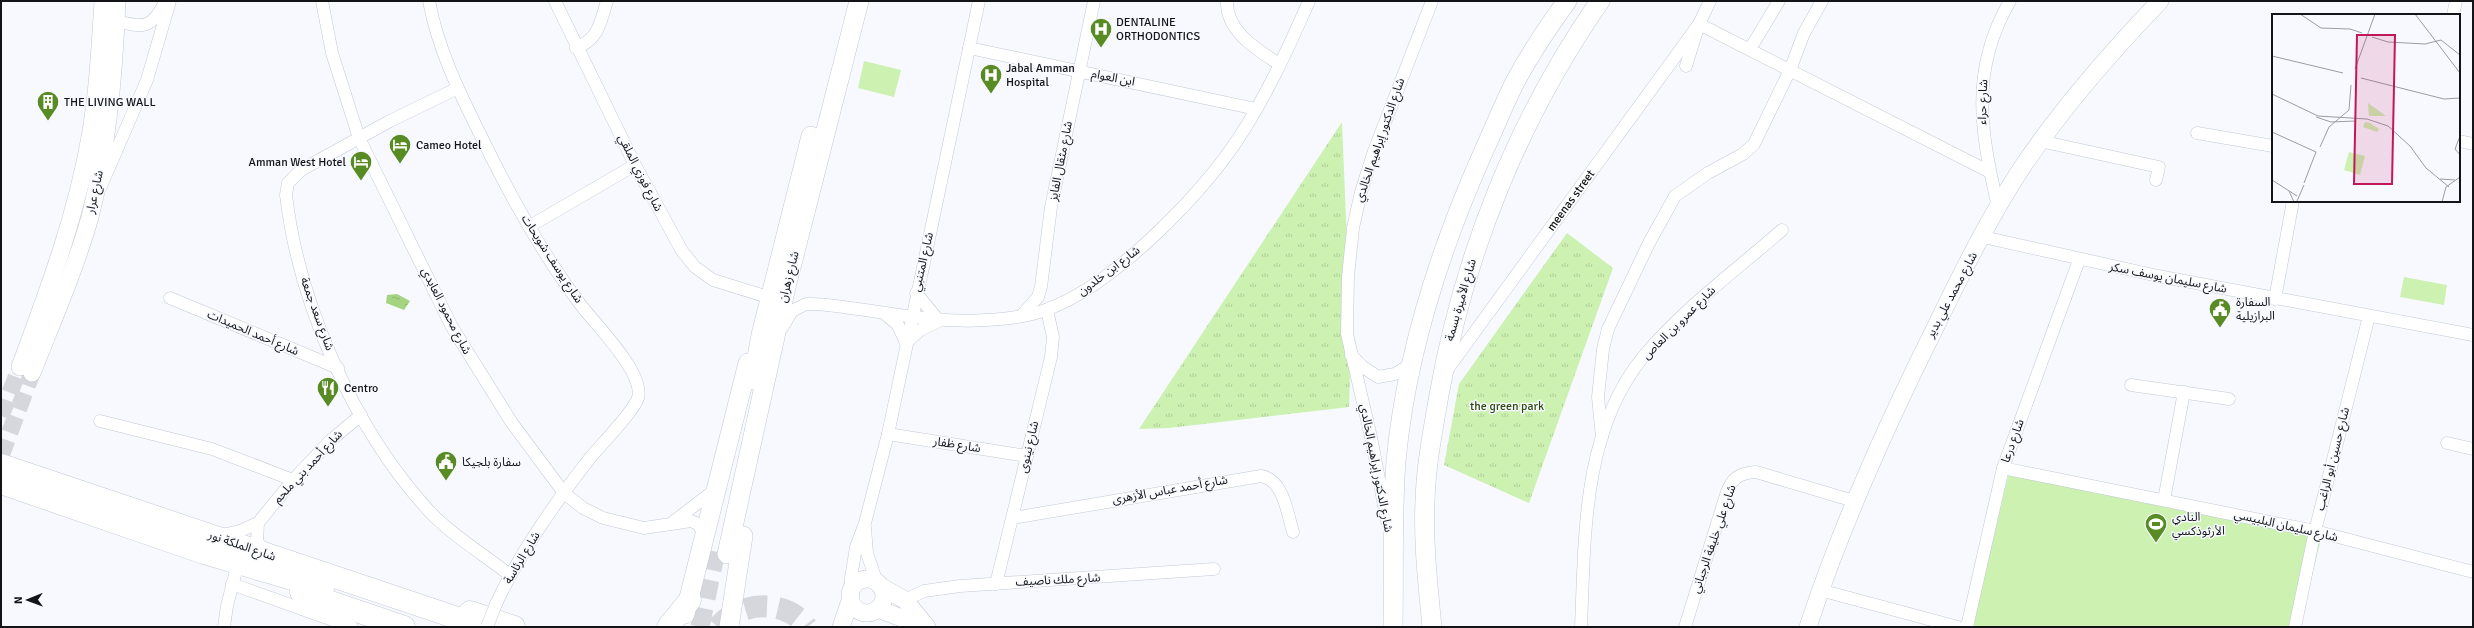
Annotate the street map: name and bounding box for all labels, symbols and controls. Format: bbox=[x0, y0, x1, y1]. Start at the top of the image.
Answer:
inset map bbox=[2272, 14, 2460, 202]
place label: DENTALINE ORTHODONTICS bbox=[1116, 15, 1200, 44]
hospital icon: DENTALINE ORTHODONTICS bbox=[1088, 16, 1114, 49]
place label: Jabal Amman Hospital bbox=[1006, 61, 1075, 90]
hospital icon: Jabal Amman Hospital bbox=[978, 62, 1004, 95]
street label: ابن العوام bbox=[1090, 66, 1136, 91]
street label: شارع الدكتور إبراهيم الخالدي bbox=[1352, 76, 1410, 205]
street label: شارع حراء bbox=[1975, 79, 1992, 125]
building icon: THE LIVING WALL bbox=[35, 89, 61, 122]
place label: THE LIVING WALL bbox=[64, 95, 156, 110]
street label: شارع مثقال الفايز bbox=[1046, 120, 1077, 203]
hotel icon: Cameo Hotel bbox=[387, 132, 413, 165]
street label: شارع فوزي الملقي bbox=[613, 132, 666, 215]
place label: Cameo Hotel bbox=[416, 138, 482, 153]
hotel icon: Amman West Hotel bbox=[348, 149, 374, 182]
place label: Amman West Hotel bbox=[249, 155, 346, 170]
street label: meenas street bbox=[1543, 167, 1598, 234]
street label: شارع عرار bbox=[83, 169, 108, 216]
street label: شارع يوسف شويحات bbox=[517, 212, 586, 306]
street label: شارع المتنبي bbox=[909, 231, 939, 294]
street label: شارع ابن خلدون bbox=[1075, 243, 1144, 300]
street label: شارع زهران bbox=[775, 250, 804, 304]
street label: شارع محمد علي بدير bbox=[1923, 250, 1982, 342]
street label: شارع الأميرة بسمة bbox=[1442, 257, 1481, 343]
street label: شارع سليمان يوسف سكر bbox=[2107, 259, 2228, 298]
street label: شارع محمود العابدي bbox=[416, 265, 474, 358]
street label: شارع سعد جمعة bbox=[296, 275, 337, 353]
street label: شارع عمرو بن العاص bbox=[1639, 283, 1720, 364]
place label: السفارة البرازيلية bbox=[2236, 295, 2275, 324]
public building icon: السفارة البرازيلية bbox=[2207, 296, 2233, 329]
street label: شارع أحمد الحميدات bbox=[205, 306, 301, 360]
restaurant icon: Centro bbox=[315, 375, 341, 408]
place label: Centro bbox=[344, 381, 378, 396]
park label: the green park bbox=[1470, 399, 1544, 414]
street label: شارع الدكتور إبراهيم الخالدي bbox=[1354, 403, 1396, 534]
street label: شارع حسين أبو الراغب bbox=[2312, 406, 2354, 512]
street label: شارع درعا bbox=[1998, 417, 2029, 465]
street label: شارع نينوى bbox=[1016, 420, 1043, 475]
street label: شارع أحمد بني ملحم bbox=[270, 427, 347, 508]
street label: شارع ظفار bbox=[931, 434, 982, 457]
public building icon: سفارة بلجيكا bbox=[433, 449, 459, 482]
place label: سفارة بلجيكا bbox=[462, 455, 521, 470]
street label: شارع أحمد عباس الأزهرى bbox=[1111, 472, 1229, 509]
street label: شارع علي خليفة الرجباني bbox=[1688, 483, 1741, 596]
street label: شارع سليمان البلبيسي bbox=[2232, 507, 2339, 547]
place label: النادي الأرثوذكسي bbox=[2172, 510, 2225, 540]
sports icon: النادي الأرثوذكسي bbox=[2143, 511, 2169, 544]
street label: شارع الملكة نور bbox=[205, 527, 278, 565]
street label: شارع الرئاسة bbox=[501, 529, 544, 587]
street label: شارع ملك ناصيف bbox=[1015, 570, 1101, 591]
north arrow bbox=[8, 580, 48, 620]
text: N bbox=[12, 596, 25, 604]

